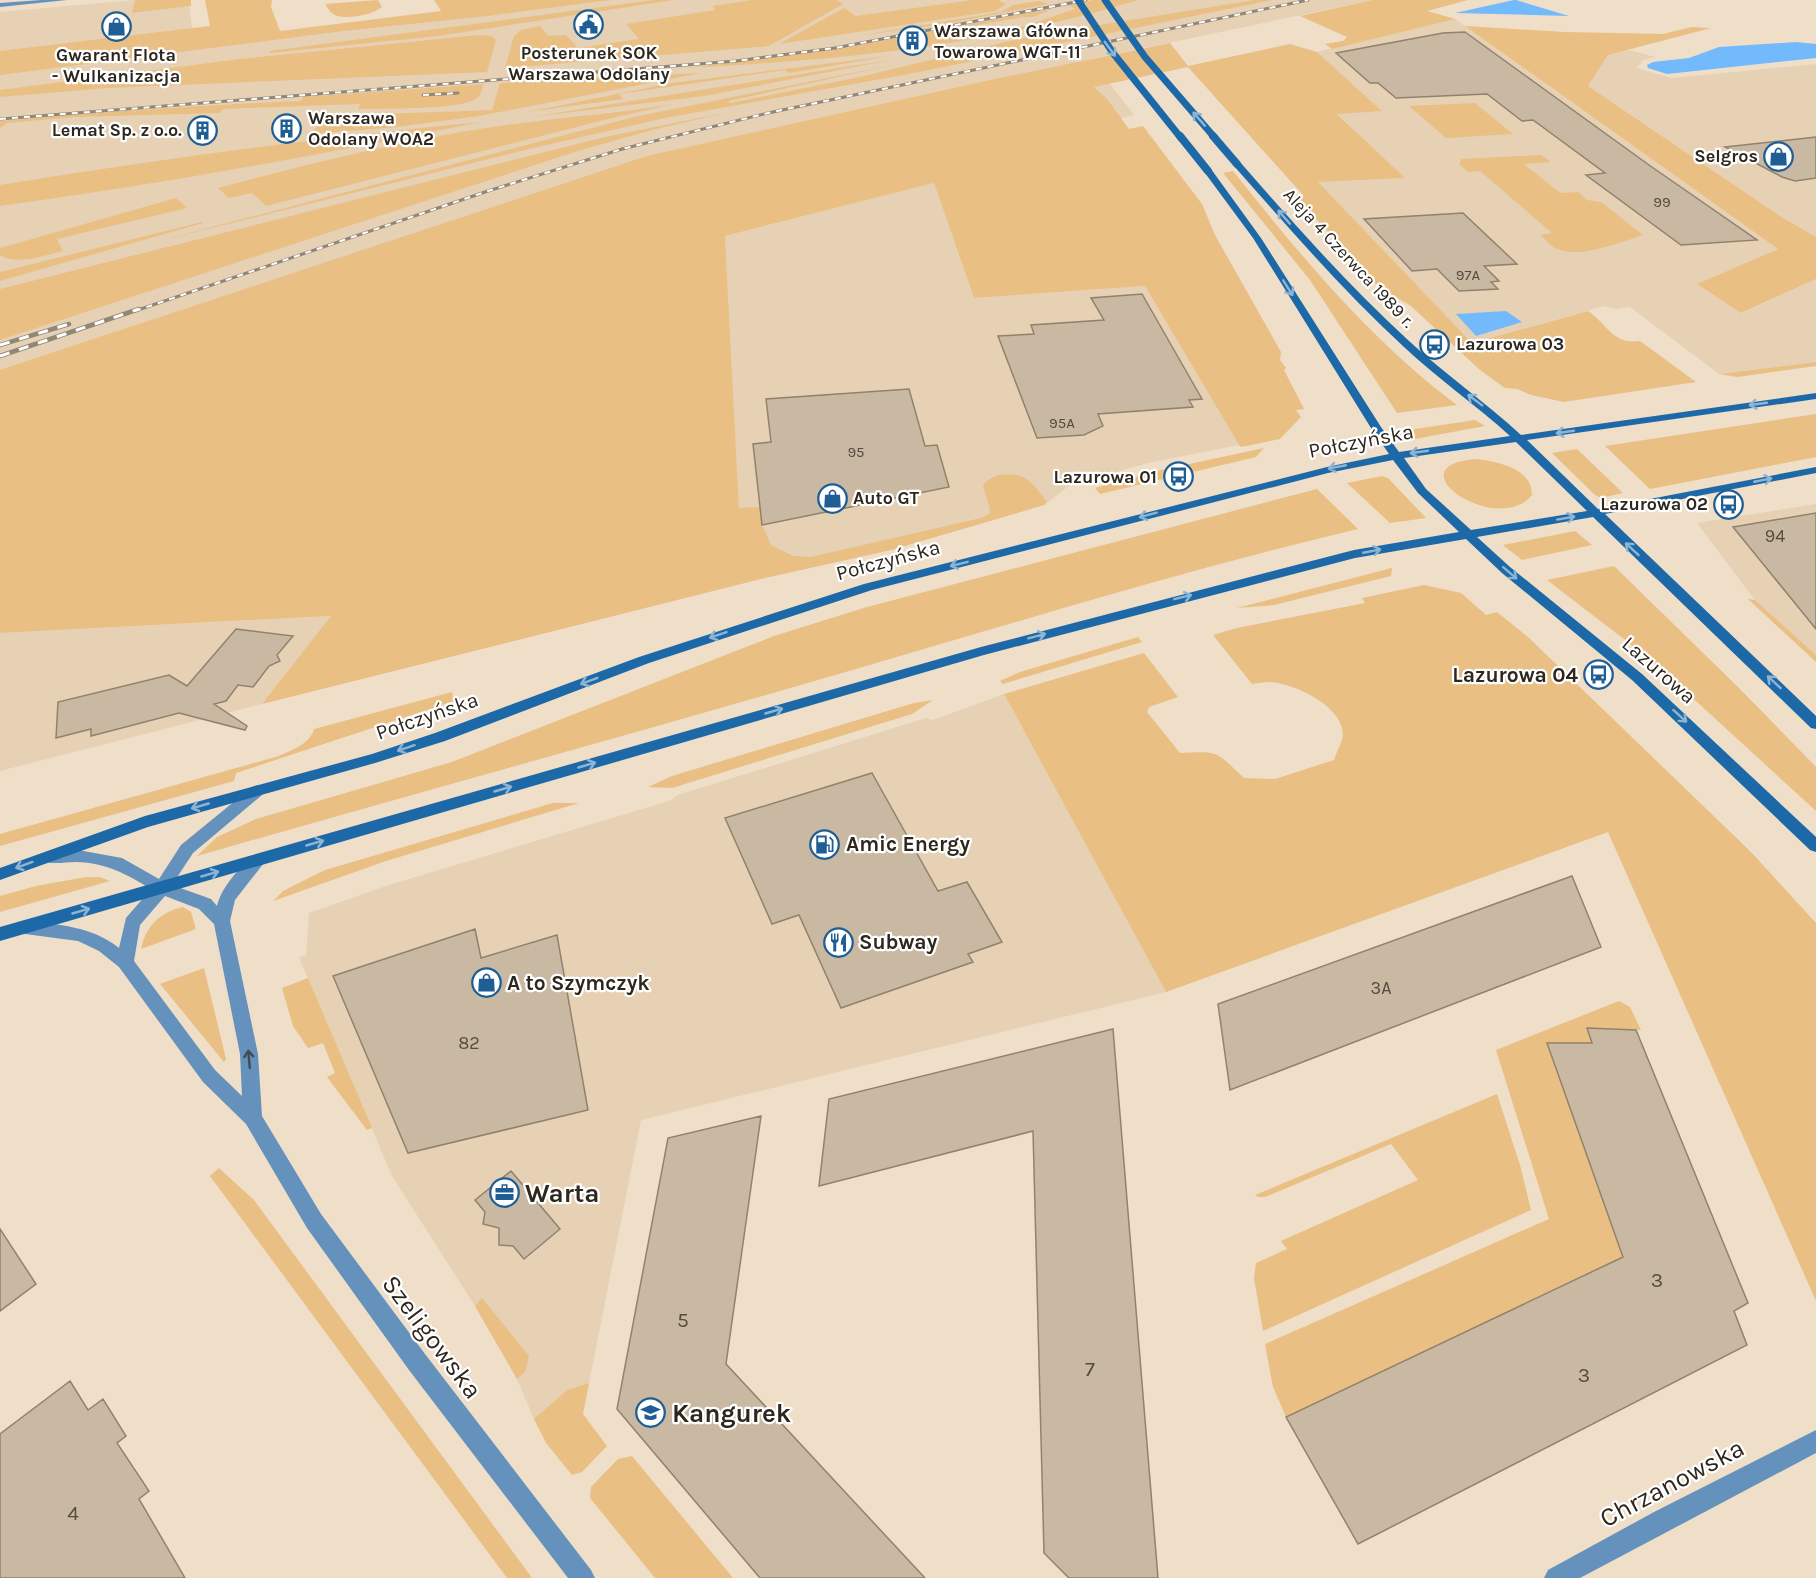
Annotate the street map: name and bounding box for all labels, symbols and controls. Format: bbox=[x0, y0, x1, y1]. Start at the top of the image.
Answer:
public building icon: Posterunek SOK Warszawa Odolany bbox=[573, 8, 605, 40]
shop icon: Gwarant Flota - Wulkanizacja bbox=[100, 10, 132, 42]
place label: Warszawa Główna Towarowa WGT-11 bbox=[934, 20, 1089, 63]
building icon: Warszawa Główna Towarowa WGT-11 bbox=[897, 25, 929, 57]
one-way arrow bbox=[1104, 41, 1116, 57]
place label: Posterunek SOK Warszawa Odolany bbox=[508, 42, 670, 85]
place label: Gwarant Flota - Wulkanizacja bbox=[52, 44, 180, 87]
place label: Warszawa Odolany WOA2 bbox=[308, 107, 434, 150]
building icon: Warszawa Odolany WOA2 bbox=[271, 112, 303, 144]
one-way arrow bbox=[1192, 112, 1206, 127]
building icon: Lemat Sp. z o.o. bbox=[187, 114, 219, 146]
place label: Lemat Sp. z o.o. bbox=[52, 119, 182, 141]
shop icon: Selgros bbox=[1763, 140, 1795, 172]
place label: Selgros bbox=[1694, 145, 1758, 167]
street label: Aleja 4 Czerwca 1989 r. bbox=[1279, 184, 1419, 332]
house number: 99 bbox=[1653, 193, 1671, 211]
one-way arrow bbox=[1277, 210, 1291, 225]
house number: 97A bbox=[1456, 266, 1481, 284]
one-way arrow bbox=[1282, 279, 1295, 296]
bus stop icon: Lazurowa 03 bbox=[1419, 328, 1451, 360]
place label: Lazurowa 03 bbox=[1456, 333, 1564, 355]
one-way arrow bbox=[1467, 394, 1483, 407]
one-way arrow bbox=[1749, 399, 1768, 410]
house number: 95A bbox=[1049, 414, 1075, 432]
street label: Połczyńska bbox=[1306, 419, 1416, 463]
one-way arrow bbox=[1556, 426, 1575, 437]
house number: 95 bbox=[847, 443, 865, 461]
one-way arrow bbox=[1410, 447, 1430, 458]
bus stop icon: Lazurowa 01 bbox=[1162, 461, 1194, 493]
one-way arrow bbox=[1328, 462, 1347, 473]
place label: Lazurowa 01 bbox=[1054, 466, 1157, 488]
one-way arrow bbox=[1753, 474, 1772, 485]
shop icon: Auto GT bbox=[816, 482, 848, 514]
place label: Auto GT bbox=[853, 487, 920, 509]
bus stop icon: Lazurowa 02 bbox=[1713, 488, 1745, 520]
place label: Lazurowa 02 bbox=[1600, 493, 1708, 515]
one-way arrow bbox=[1139, 510, 1158, 521]
one-way arrow bbox=[1555, 512, 1575, 523]
house number: 94 bbox=[1765, 525, 1785, 547]
street label: Połczyńska bbox=[833, 535, 943, 585]
one-way arrow bbox=[1625, 542, 1640, 556]
one-way arrow bbox=[1362, 545, 1382, 556]
one-way arrow bbox=[950, 559, 969, 571]
one-way arrow bbox=[1502, 567, 1518, 580]
one-way arrow bbox=[1173, 591, 1192, 603]
one-way arrow bbox=[1027, 629, 1046, 641]
one-way arrow bbox=[709, 630, 728, 641]
street label: Lazurowa bbox=[1617, 631, 1701, 709]
bus stop icon: Lazurowa 04 bbox=[1583, 659, 1615, 691]
place label: Lazurowa 04 bbox=[1452, 663, 1578, 687]
one-way arrow bbox=[1767, 675, 1782, 690]
one-way arrow bbox=[581, 676, 599, 687]
street label: Połczyńska bbox=[373, 687, 481, 745]
one-way arrow bbox=[764, 705, 783, 716]
one-way arrow bbox=[1672, 709, 1687, 723]
one-way arrow bbox=[397, 743, 416, 754]
one-way arrow bbox=[577, 759, 596, 770]
one-way arrow bbox=[493, 783, 512, 794]
one-way arrow bbox=[191, 801, 210, 812]
fuel station icon: Amic Energy bbox=[809, 828, 841, 860]
place label: Amic Energy bbox=[846, 832, 970, 856]
one-way arrow bbox=[305, 837, 324, 848]
one-way arrow bbox=[15, 861, 34, 872]
one-way arrow bbox=[200, 868, 219, 879]
one-way arrow bbox=[71, 905, 90, 916]
restaurant icon: Subway bbox=[822, 926, 854, 958]
place label: Subway bbox=[859, 930, 938, 954]
shop icon: A to Szymczyk bbox=[470, 967, 502, 999]
place label: A to Szymczyk bbox=[507, 971, 650, 995]
house number: 3A bbox=[1371, 977, 1391, 999]
house number: 82 bbox=[458, 1032, 480, 1054]
one-way arrow bbox=[243, 1050, 254, 1070]
office icon: Warta bbox=[488, 1177, 520, 1209]
place label: Warta bbox=[525, 1178, 599, 1209]
house number: 3 bbox=[1651, 1268, 1663, 1292]
street label: Szeligowska bbox=[375, 1269, 489, 1405]
house number: 5 bbox=[677, 1308, 689, 1332]
house number: 7 bbox=[1085, 1357, 1095, 1381]
house number: 3 bbox=[1578, 1363, 1590, 1387]
school or university icon: Kangurek bbox=[635, 1397, 667, 1429]
place label: Kangurek bbox=[672, 1398, 791, 1429]
street label: Chrzanowska bbox=[1595, 1432, 1749, 1534]
house number: 4 bbox=[67, 1501, 79, 1525]

